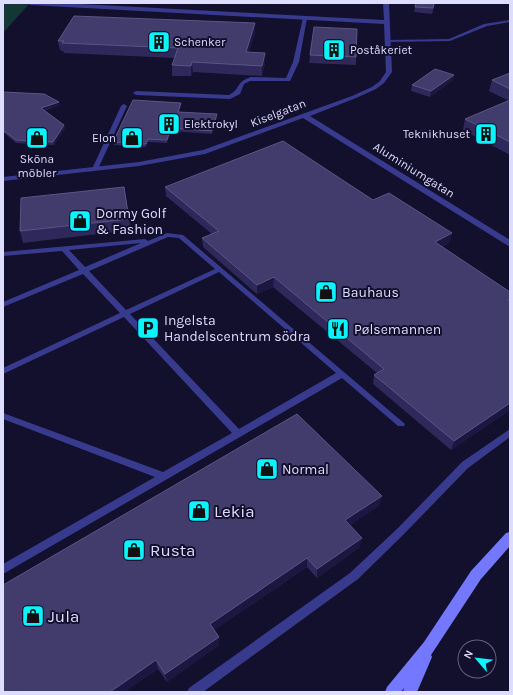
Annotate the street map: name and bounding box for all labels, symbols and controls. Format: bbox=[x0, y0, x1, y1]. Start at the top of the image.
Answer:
building icon: Schenker bbox=[146, 29, 172, 55]
place label: Schenker bbox=[174, 35, 226, 49]
building icon: Poståkeriet bbox=[321, 37, 347, 63]
place label: Poståkeriet bbox=[350, 43, 413, 57]
street label: Kiselgatan bbox=[248, 96, 308, 130]
building icon: Elektrokyl bbox=[156, 111, 182, 137]
place label: Elektrokyl bbox=[184, 117, 238, 131]
building icon: Teknikhuset bbox=[473, 121, 499, 147]
shop icon: Sköna möbler bbox=[24, 125, 50, 151]
shop icon: Elon bbox=[119, 125, 145, 151]
place label: Teknikhuset bbox=[403, 127, 470, 141]
place label: Elon bbox=[92, 131, 116, 145]
street label: Aluminiumgatan bbox=[371, 139, 457, 201]
place label: Sköna möbler bbox=[18, 152, 57, 180]
place label: Dormy Golf & Fashion bbox=[96, 205, 166, 238]
shop icon: Dormy Golf & Fashion bbox=[67, 208, 93, 234]
shop icon: Bauhaus bbox=[313, 279, 339, 305]
place label: Bauhaus bbox=[342, 284, 399, 301]
place label: Ingelsta Handelscentrum södra bbox=[164, 312, 310, 345]
parking icon: Ingelsta Handelscentrum södra bbox=[135, 315, 161, 341]
restaurant icon: Pølsemannen bbox=[325, 316, 351, 342]
place label: Pølsemannen bbox=[354, 321, 441, 338]
shop icon: Normal bbox=[254, 456, 280, 482]
place label: Normal bbox=[282, 461, 329, 478]
shop icon: Lekia bbox=[186, 498, 212, 524]
place label: Lekia bbox=[214, 501, 255, 521]
shop icon: Rusta bbox=[121, 537, 147, 563]
place label: Rusta bbox=[150, 540, 195, 560]
shop icon: Jula bbox=[20, 603, 46, 629]
place label: Jula bbox=[48, 606, 79, 626]
north arrow bbox=[457, 639, 497, 679]
text: N bbox=[461, 648, 476, 661]

